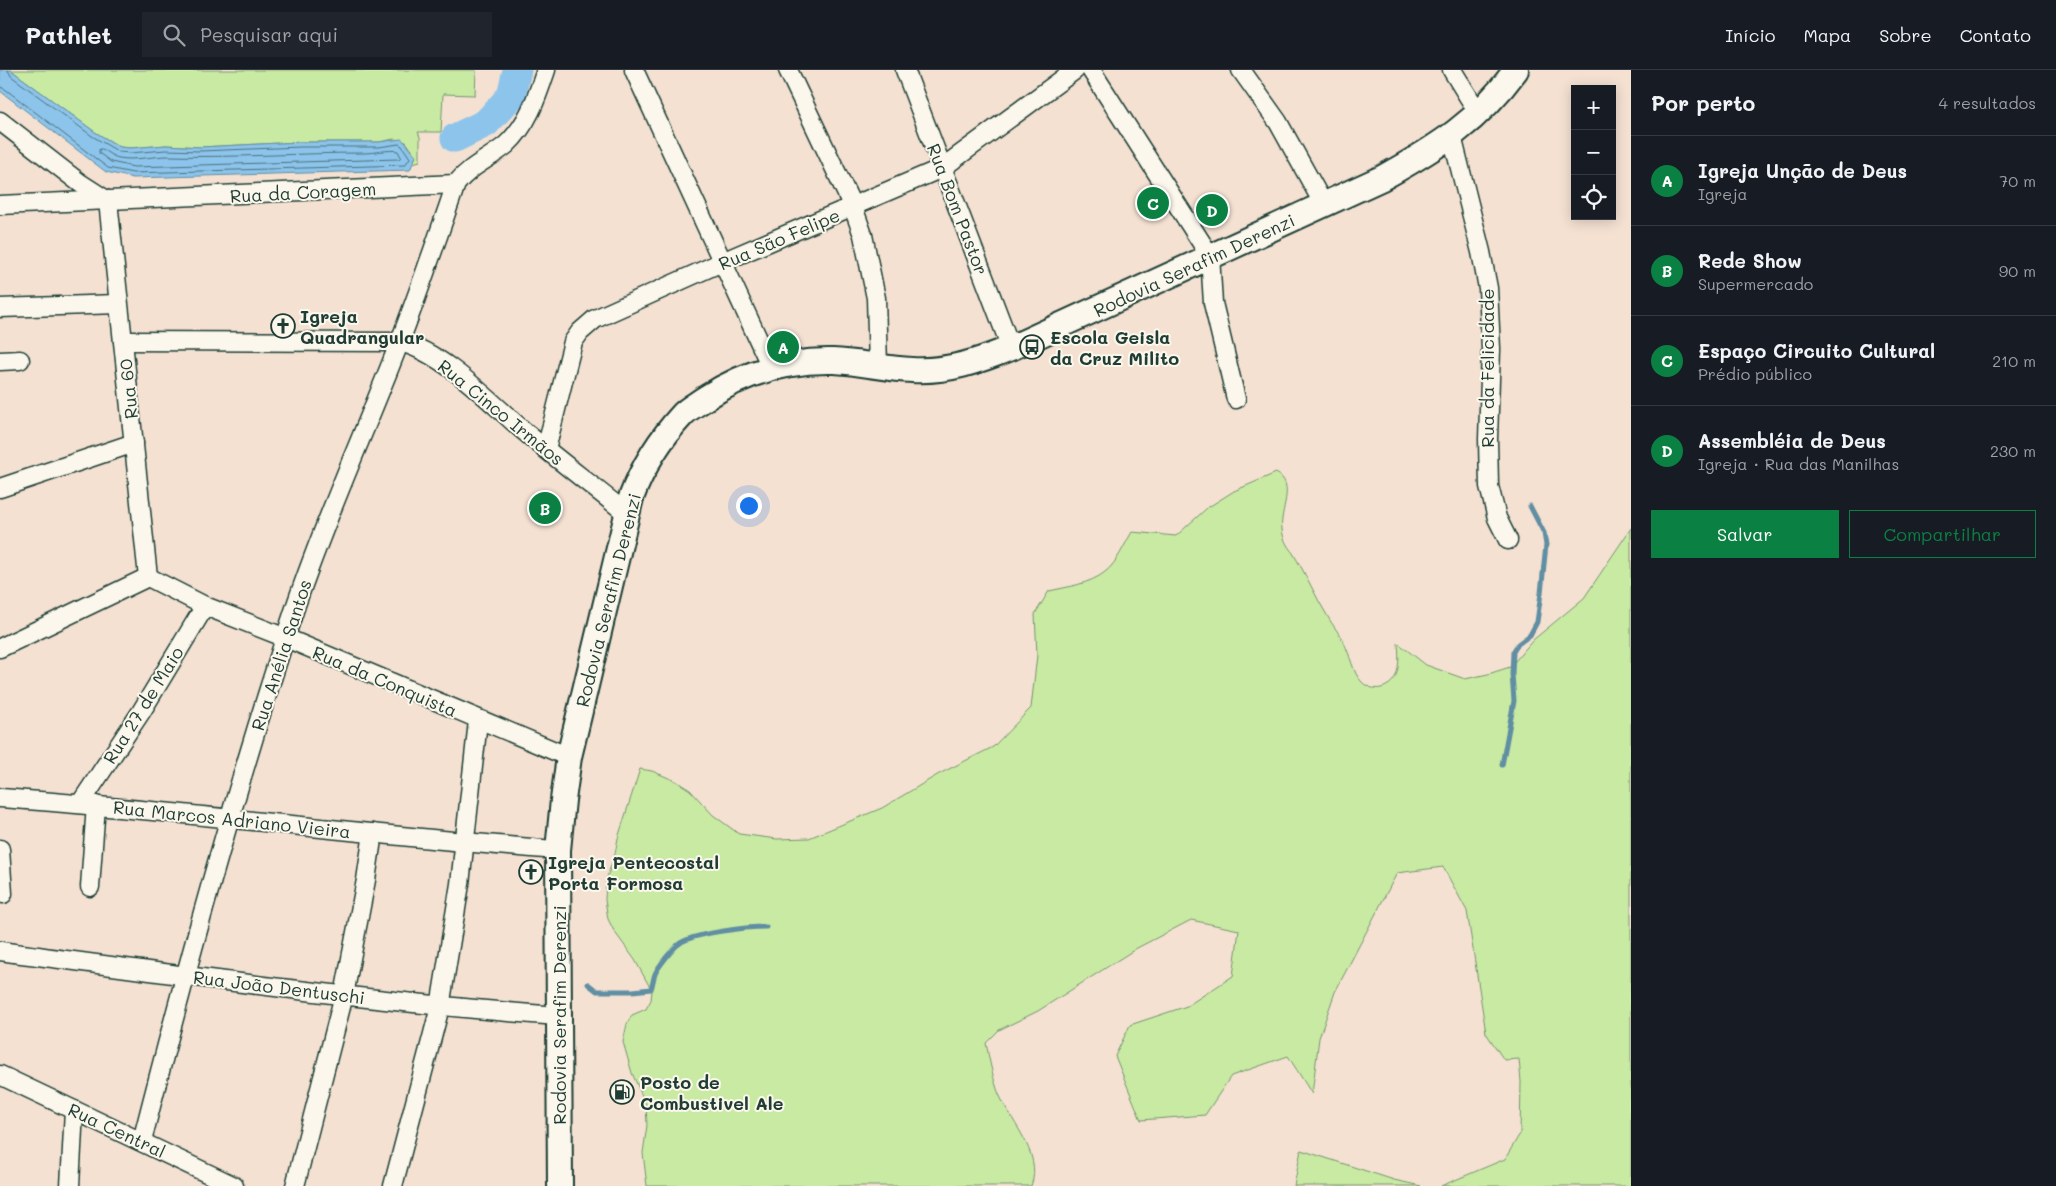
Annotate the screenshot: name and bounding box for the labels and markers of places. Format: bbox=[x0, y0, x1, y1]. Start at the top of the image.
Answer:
pin: C bbox=[1137, 184, 1169, 222]
pin: D bbox=[1196, 191, 1228, 229]
place label: Igreja Quadrangular bbox=[300, 304, 424, 349]
church icon: Igreja Quadrangular bbox=[270, 313, 296, 339]
place label: Escola Geisla da Cruz Milito bbox=[1050, 325, 1179, 370]
pin: A bbox=[767, 328, 799, 366]
bus stop icon: Escola Geisla da Cruz Milito bbox=[1019, 334, 1045, 360]
pin: B bbox=[529, 489, 561, 527]
place label: Igreja Pentecostal Porta Formosa bbox=[548, 850, 719, 895]
church icon: Igreja Pentecostal Porta Formosa bbox=[518, 859, 544, 885]
place label: Posto de Combustivel Ale bbox=[640, 1070, 784, 1115]
fuel station icon: Posto de Combustivel Ale bbox=[609, 1079, 635, 1105]

